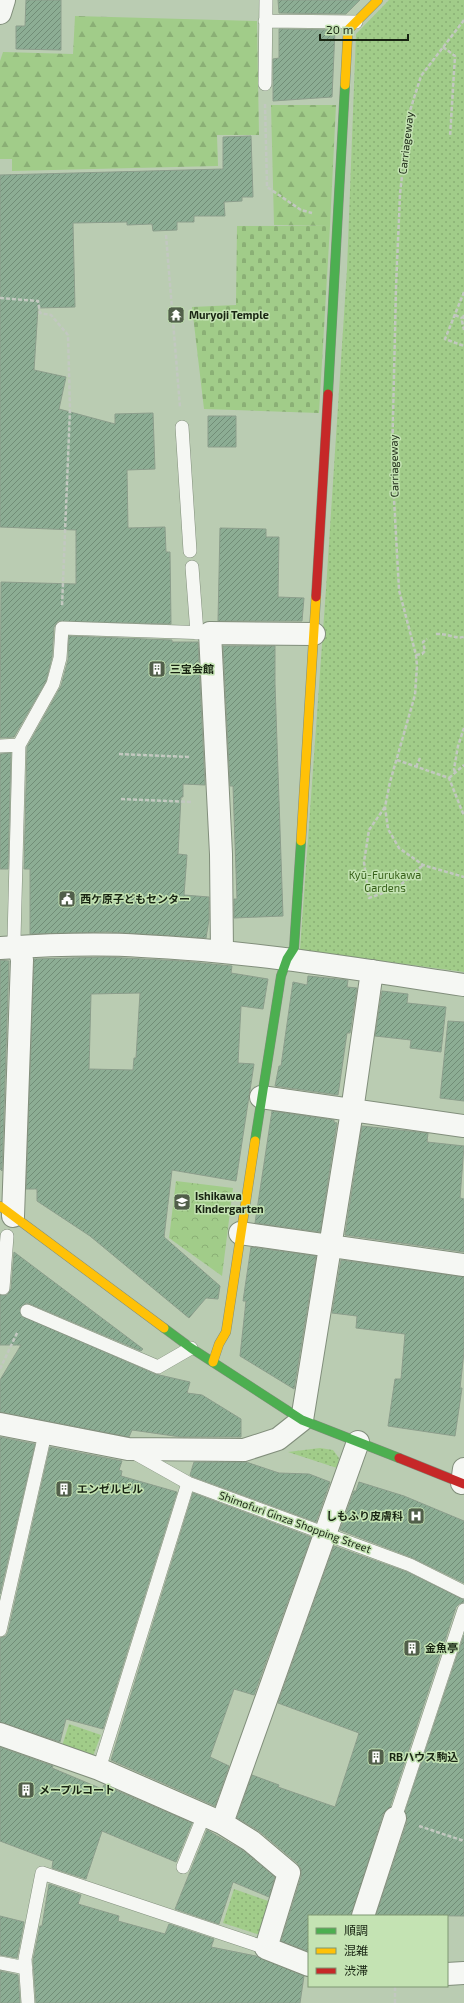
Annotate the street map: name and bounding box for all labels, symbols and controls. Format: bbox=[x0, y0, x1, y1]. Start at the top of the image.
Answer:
scale bar bbox=[320, 16, 408, 42]
text: 20 m bbox=[326, 22, 353, 36]
street label: Carriageway bbox=[395, 111, 416, 175]
temple icon: Muryoji Temple bbox=[166, 305, 186, 325]
place label: Muryoji Temple bbox=[189, 308, 269, 322]
street label: Carriageway bbox=[386, 434, 401, 498]
building icon: 三宝会館 bbox=[147, 659, 167, 679]
place label: 三宝会館 bbox=[170, 662, 214, 675]
park label: Kyū-Furukawa Gardens bbox=[349, 868, 421, 894]
public building icon: 西ケ原子どもセンター bbox=[57, 889, 77, 909]
place label: 西ケ原子どもセンター bbox=[80, 892, 190, 905]
place label: Ishikawa Kindergarten bbox=[195, 1189, 264, 1215]
school or university icon: Ishikawa Kindergarten bbox=[172, 1192, 192, 1212]
building icon: エンゼルビル bbox=[54, 1479, 74, 1499]
place label: エンゼルビル bbox=[77, 1482, 143, 1495]
street label: Shimofuri Ginza Shopping Street bbox=[217, 1488, 373, 1555]
hospital icon: しもふり皮膚科 bbox=[406, 1506, 426, 1526]
place label: しもふり皮膚科 bbox=[326, 1509, 403, 1522]
building icon: 金魚亭 bbox=[402, 1638, 422, 1658]
place label: 金魚亭 bbox=[425, 1641, 458, 1654]
building icon: RBハウス駒込 bbox=[366, 1747, 386, 1767]
place label: RBハウス駒込 bbox=[389, 1750, 458, 1763]
building icon: メープルコート bbox=[16, 1780, 36, 1800]
place label: メープルコート bbox=[39, 1783, 115, 1796]
legend bbox=[308, 1915, 448, 1987]
text: 順調 bbox=[344, 1923, 368, 1937]
text: 混雑 bbox=[344, 1943, 368, 1957]
text: 渋滞 bbox=[344, 1963, 368, 1977]

